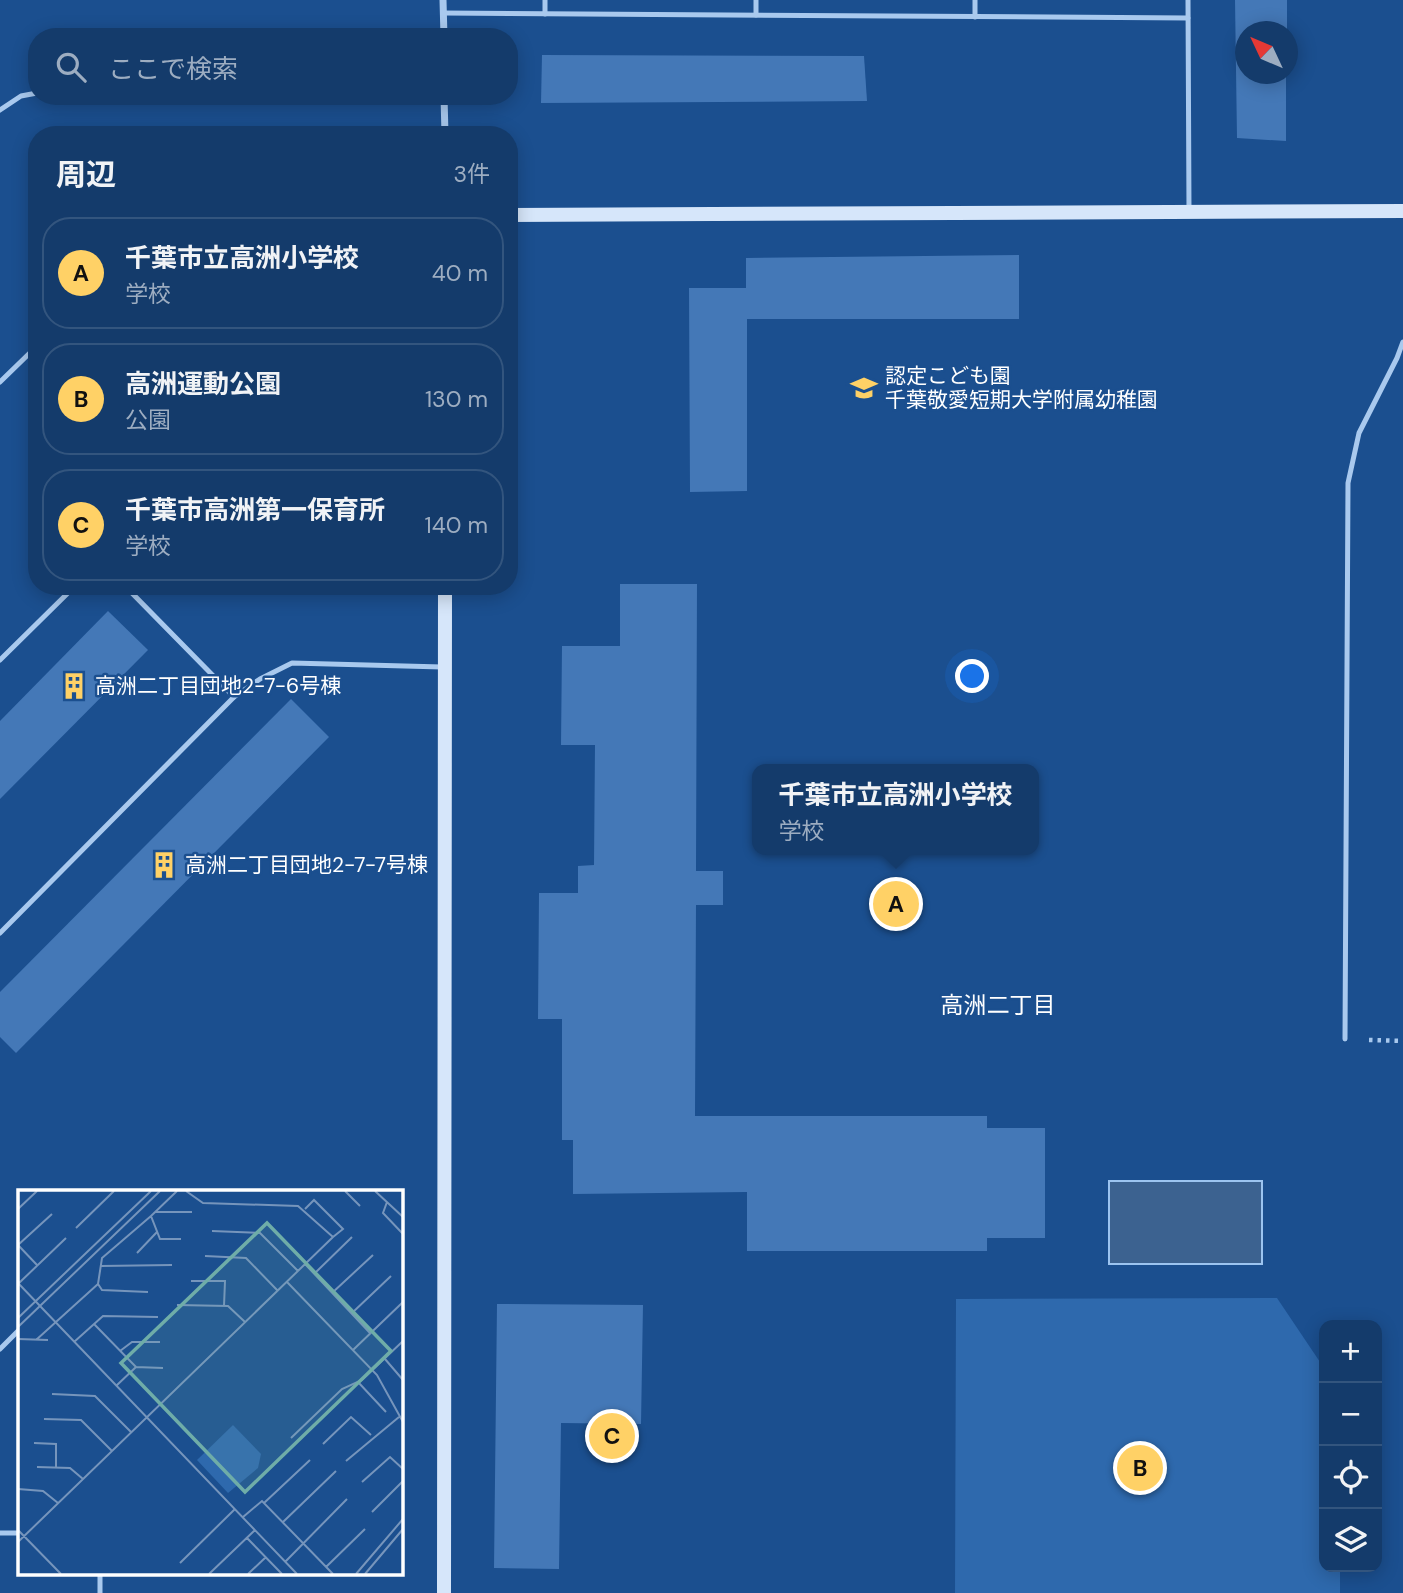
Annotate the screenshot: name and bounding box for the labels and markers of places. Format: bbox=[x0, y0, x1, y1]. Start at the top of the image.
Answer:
place label: 認定こども園 千葉敬愛短期大学附属幼稚園 bbox=[885, 362, 1158, 414]
school or university icon: 認定こども園 千葉敬愛短期大学附属幼稚園 bbox=[849, 373, 879, 403]
building icon: 高洲二丁目団地2-7-6号棟 bbox=[59, 671, 89, 701]
place label: 高洲二丁目団地2-7-6号棟 bbox=[95, 672, 341, 700]
building icon: 高洲二丁目団地2-7-7号棟 bbox=[149, 850, 179, 880]
place label: 高洲二丁目団地2-7-7号棟 bbox=[185, 851, 428, 879]
pin: A bbox=[873, 878, 919, 930]
pin: C bbox=[589, 1410, 635, 1462]
pin: B bbox=[1117, 1442, 1163, 1494]

